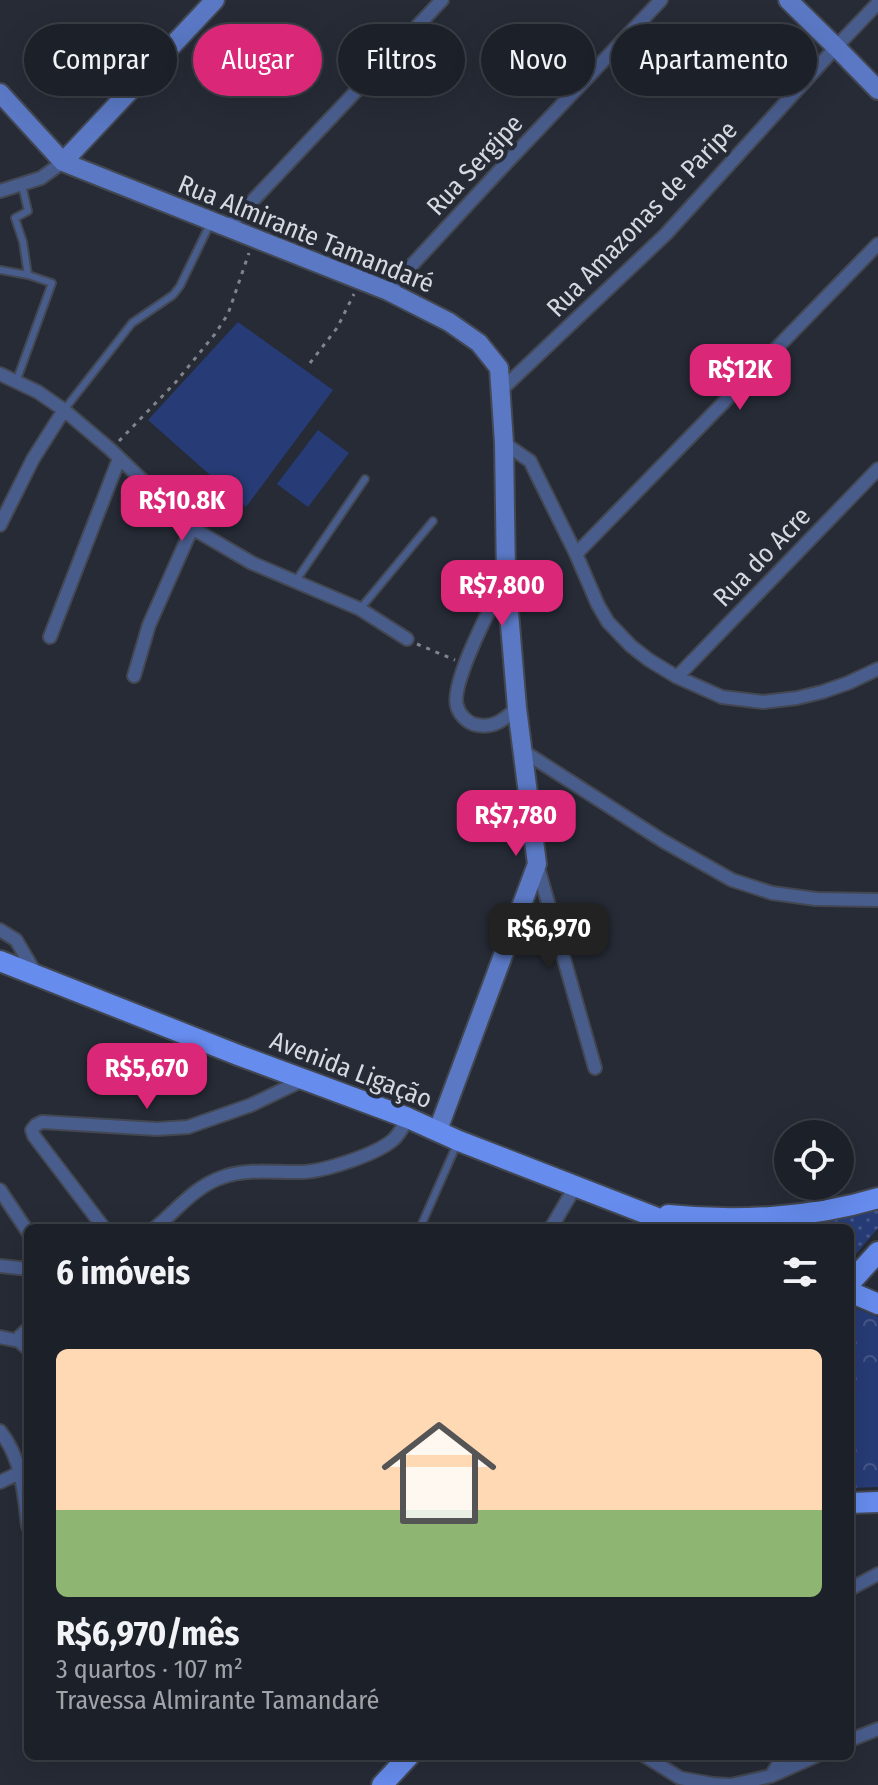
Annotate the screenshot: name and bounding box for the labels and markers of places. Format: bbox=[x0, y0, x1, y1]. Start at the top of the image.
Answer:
pin: R$12K bbox=[684, 344, 796, 412]
pin: R$10.8K bbox=[108, 475, 256, 543]
pin: R$7,800 bbox=[428, 560, 576, 628]
pin: R$7,780 bbox=[442, 790, 590, 858]
pin: R$6,970 bbox=[475, 903, 623, 971]
pin: R$5,670 bbox=[73, 1043, 221, 1111]

